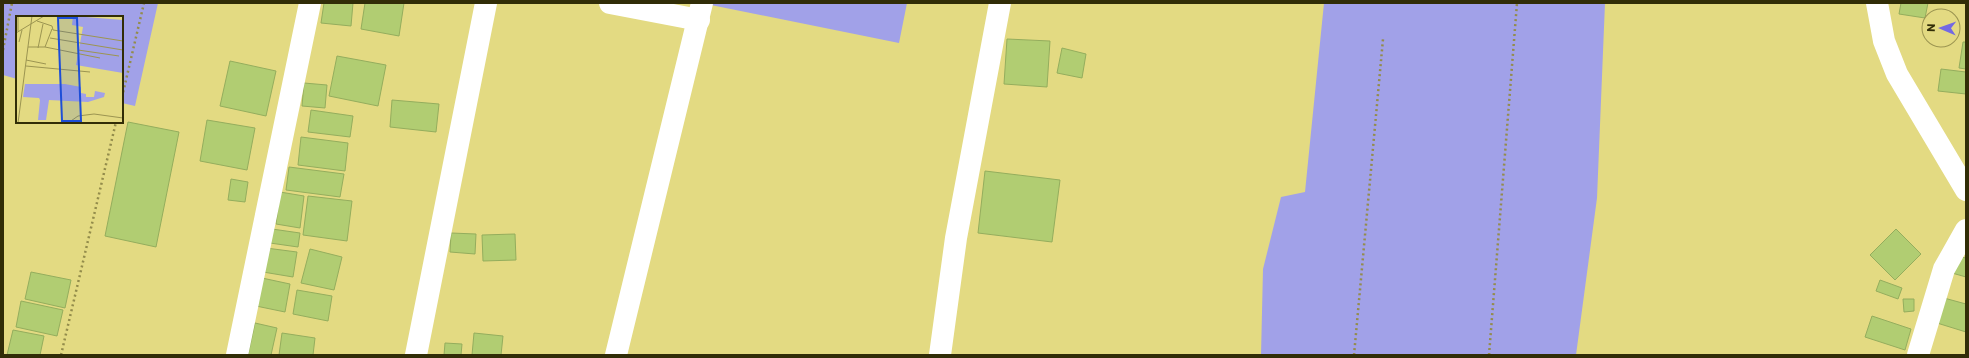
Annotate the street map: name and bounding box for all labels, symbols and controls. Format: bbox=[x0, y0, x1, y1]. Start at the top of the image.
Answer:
north arrow bbox=[1921, 8, 1961, 48]
inset map bbox=[16, 16, 123, 123]
text: N bbox=[1923, 23, 1939, 32]

